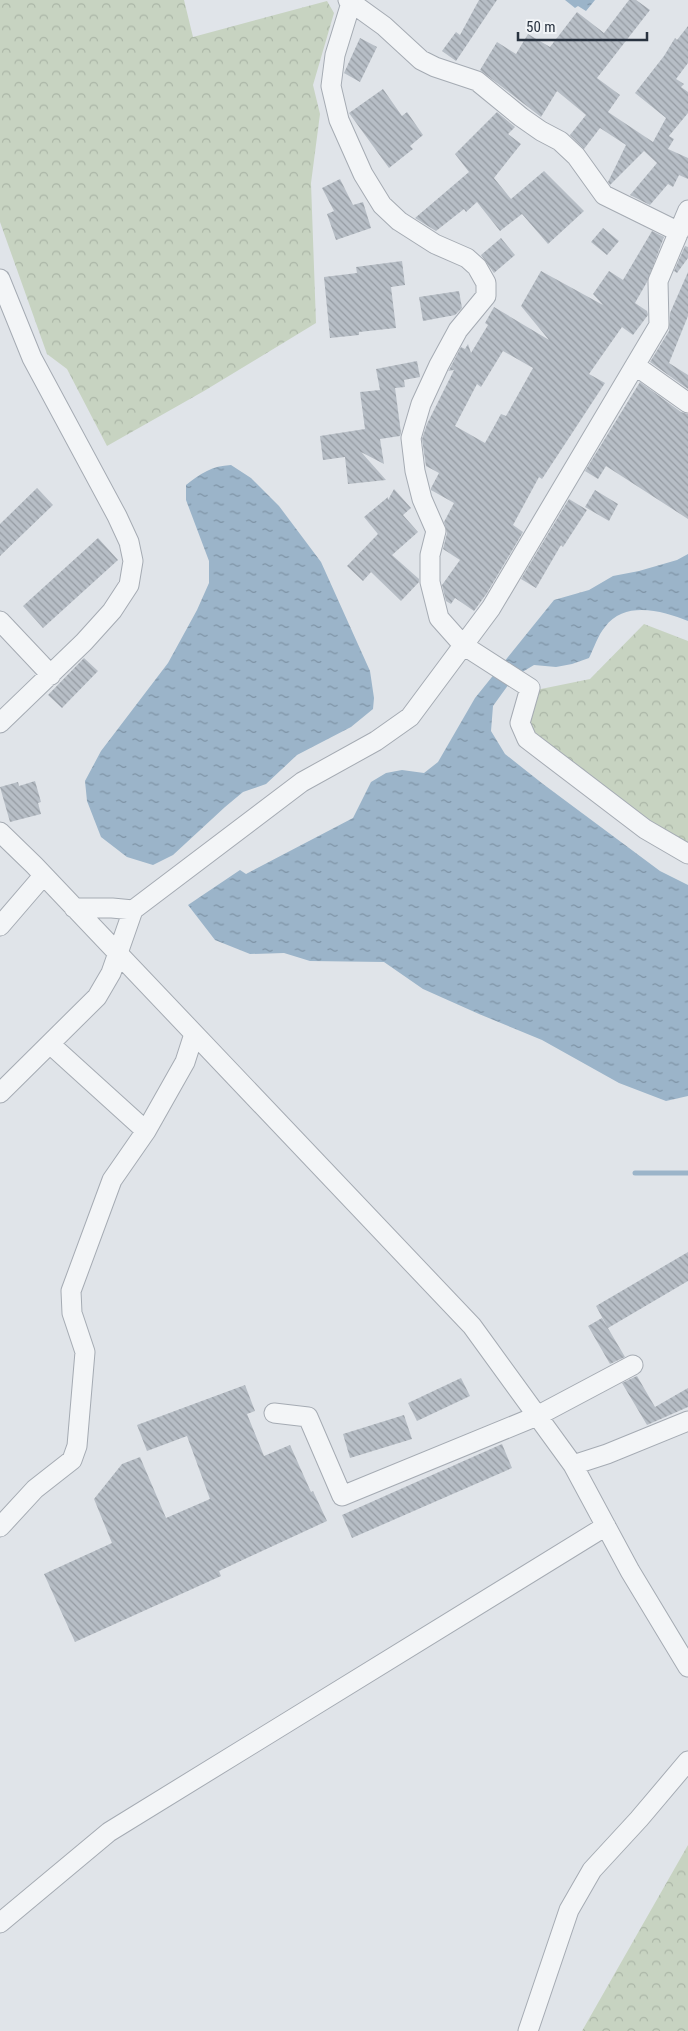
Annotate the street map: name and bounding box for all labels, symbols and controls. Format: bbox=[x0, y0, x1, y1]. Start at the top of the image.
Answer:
scale bar bbox=[518, 10, 647, 42]
text: 50 m bbox=[526, 18, 556, 36]

